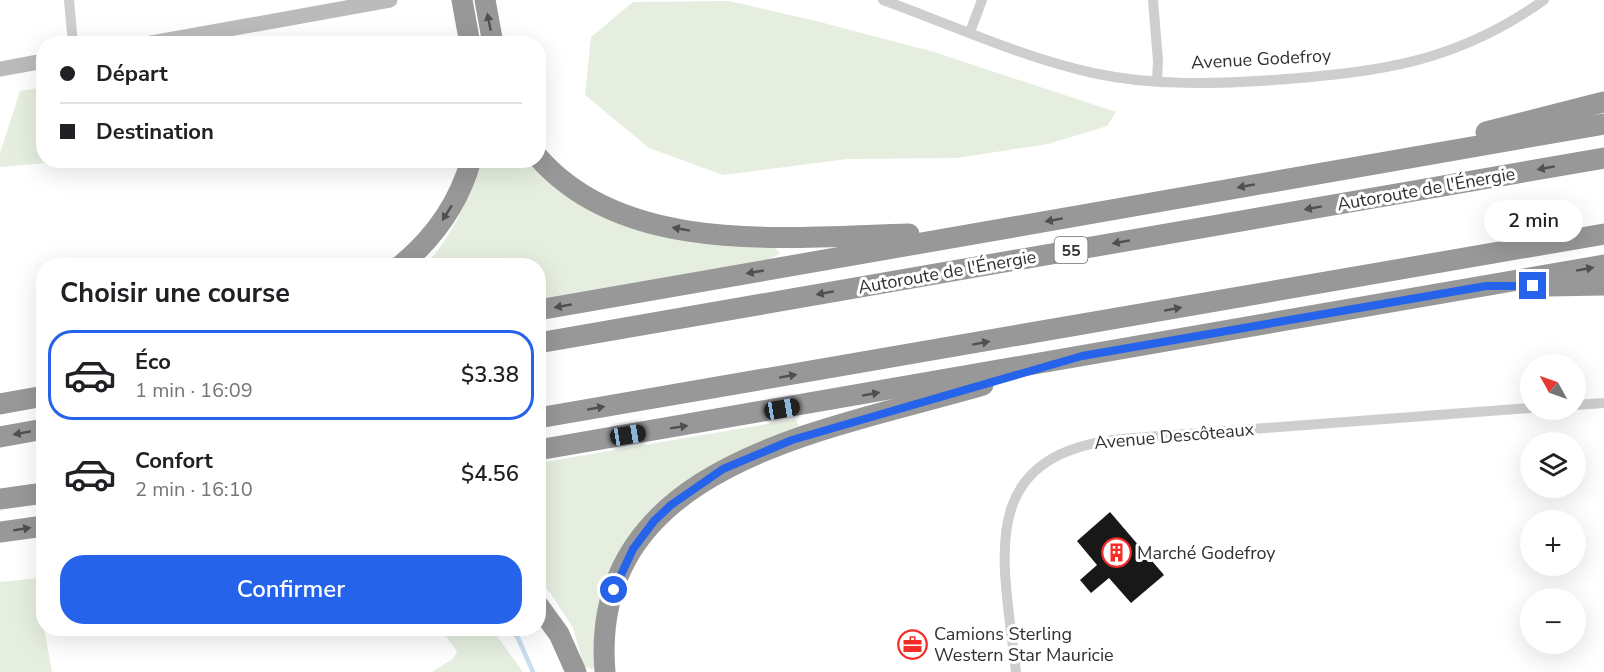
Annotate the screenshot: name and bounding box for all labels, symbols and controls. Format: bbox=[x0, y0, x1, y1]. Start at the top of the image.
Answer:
one-way arrow bbox=[484, 12, 493, 31]
street label: Avenue Godefroy bbox=[1190, 43, 1333, 75]
text: Départ bbox=[96, 59, 168, 89]
text: Destination bbox=[96, 117, 214, 147]
street label: Autoroute de l'Énergie bbox=[1335, 162, 1517, 216]
one-way arrow bbox=[1537, 164, 1556, 173]
one-way arrow bbox=[1236, 182, 1255, 191]
callout: 2 min bbox=[1484, 199, 1582, 241]
one-way arrow bbox=[1303, 204, 1322, 213]
one-way arrow bbox=[441, 205, 452, 222]
text: 2 min bbox=[1508, 207, 1559, 234]
one-way arrow bbox=[1044, 216, 1063, 225]
one-way arrow bbox=[671, 224, 690, 233]
road number: 55 bbox=[1054, 237, 1088, 263]
one-way arrow bbox=[1111, 238, 1130, 247]
street label: Autoroute de l'Énergie bbox=[856, 245, 1038, 299]
one-way arrow bbox=[1576, 264, 1595, 273]
one-way arrow bbox=[745, 268, 764, 277]
route end bbox=[1519, 272, 1546, 299]
text: Choisir une course bbox=[60, 275, 290, 312]
one-way arrow bbox=[816, 289, 835, 298]
one-way arrow bbox=[553, 302, 572, 311]
one-way arrow bbox=[1163, 305, 1182, 314]
one-way arrow bbox=[971, 338, 990, 347]
text: Éco bbox=[135, 347, 171, 377]
icon: car bbox=[63, 348, 117, 402]
north arrow bbox=[1520, 354, 1586, 420]
map controls bbox=[1520, 354, 1586, 654]
text: $3.38 bbox=[461, 360, 519, 390]
one-way arrow bbox=[779, 371, 798, 380]
text: 1 min · 16:09 bbox=[135, 377, 253, 404]
one-way arrow bbox=[862, 389, 881, 398]
car bbox=[763, 397, 801, 421]
one-way arrow bbox=[587, 403, 606, 412]
street label: Avenue Descôteaux bbox=[1093, 417, 1255, 455]
one-way arrow bbox=[670, 422, 689, 431]
car bbox=[609, 423, 647, 447]
one-way arrow bbox=[12, 429, 31, 438]
button: layers bbox=[1520, 432, 1586, 498]
text: Confort bbox=[135, 446, 213, 476]
icon: car bbox=[63, 447, 117, 501]
text: $4.56 bbox=[461, 459, 519, 489]
text: 2 min · 16:10 bbox=[135, 476, 253, 503]
button: + bbox=[1520, 510, 1586, 576]
one-way arrow bbox=[12, 525, 31, 534]
building icon: Marché Godefroy bbox=[1100, 537, 1132, 569]
place label: Marché Godefroy bbox=[1137, 541, 1276, 565]
button: Confirmer bbox=[60, 555, 522, 624]
route start bbox=[600, 576, 627, 603]
button: − bbox=[1520, 588, 1586, 654]
place label: Camions Sterling Western Star Mauricie bbox=[934, 622, 1114, 667]
office icon: Camions Sterling Western Star Mauricie bbox=[897, 628, 929, 660]

